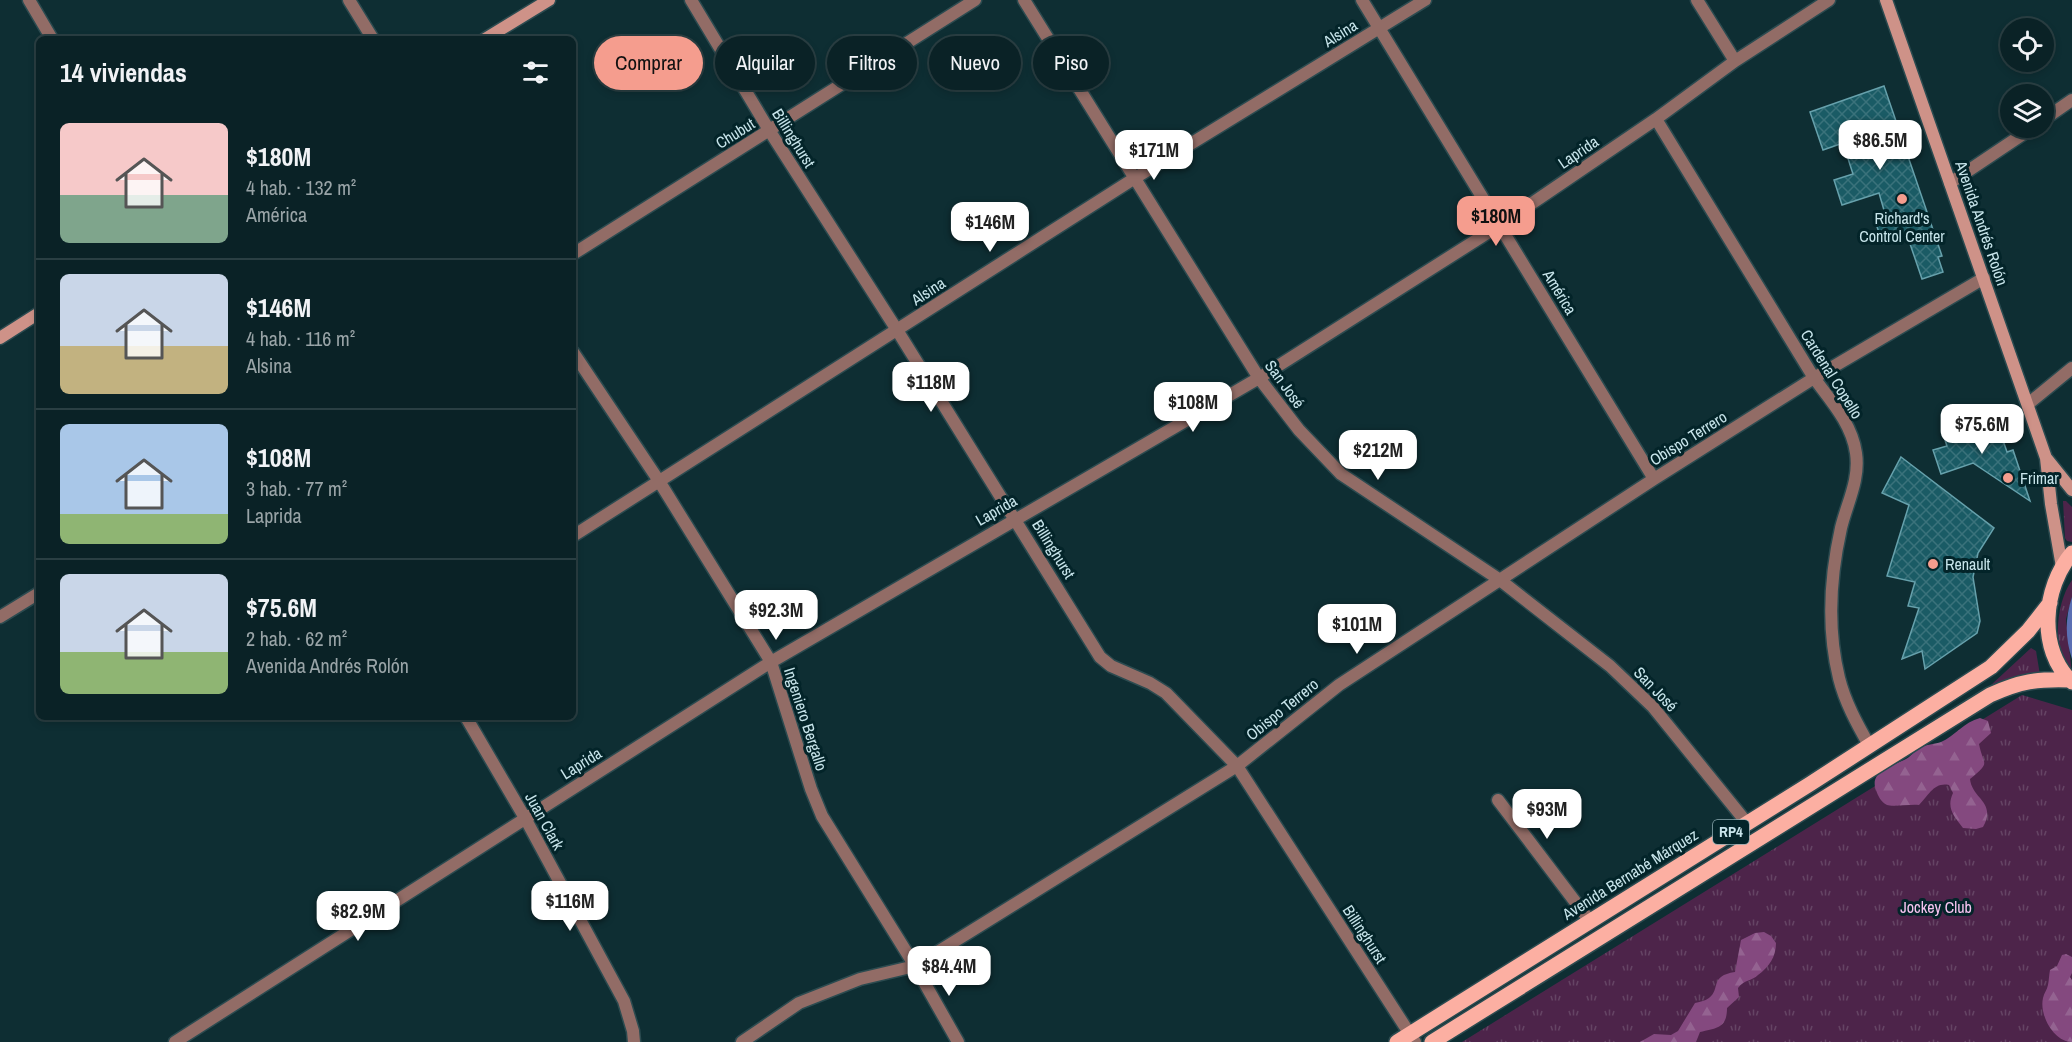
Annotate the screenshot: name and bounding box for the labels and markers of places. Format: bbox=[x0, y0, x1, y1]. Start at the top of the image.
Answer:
pin: $86.5M bbox=[1831, 120, 1929, 171]
pin: $171M bbox=[1112, 130, 1196, 181]
marker: Richard's Control Center bbox=[1895, 192, 1909, 206]
pin: $180M bbox=[1454, 196, 1538, 247]
pin: $146M bbox=[948, 202, 1032, 253]
place label: Richard's Control Center bbox=[1859, 207, 1945, 247]
pin: $118M bbox=[889, 362, 973, 413]
pin: $108M bbox=[1151, 382, 1235, 433]
pin: $75.6M bbox=[1933, 404, 2031, 455]
pin: $212M bbox=[1336, 430, 1420, 481]
place label: Frimar bbox=[2020, 467, 2059, 489]
marker: Frimar bbox=[2001, 471, 2015, 485]
place label: Renault bbox=[1945, 553, 1991, 575]
marker: Renault bbox=[1926, 557, 1940, 571]
pin: $92.3M bbox=[727, 590, 825, 641]
pin: $101M bbox=[1315, 604, 1399, 655]
pin: $93M bbox=[1511, 789, 1583, 840]
pin: $116M bbox=[528, 881, 612, 932]
pin: $82.9M bbox=[309, 891, 407, 942]
pin: $84.4M bbox=[900, 946, 998, 997]

